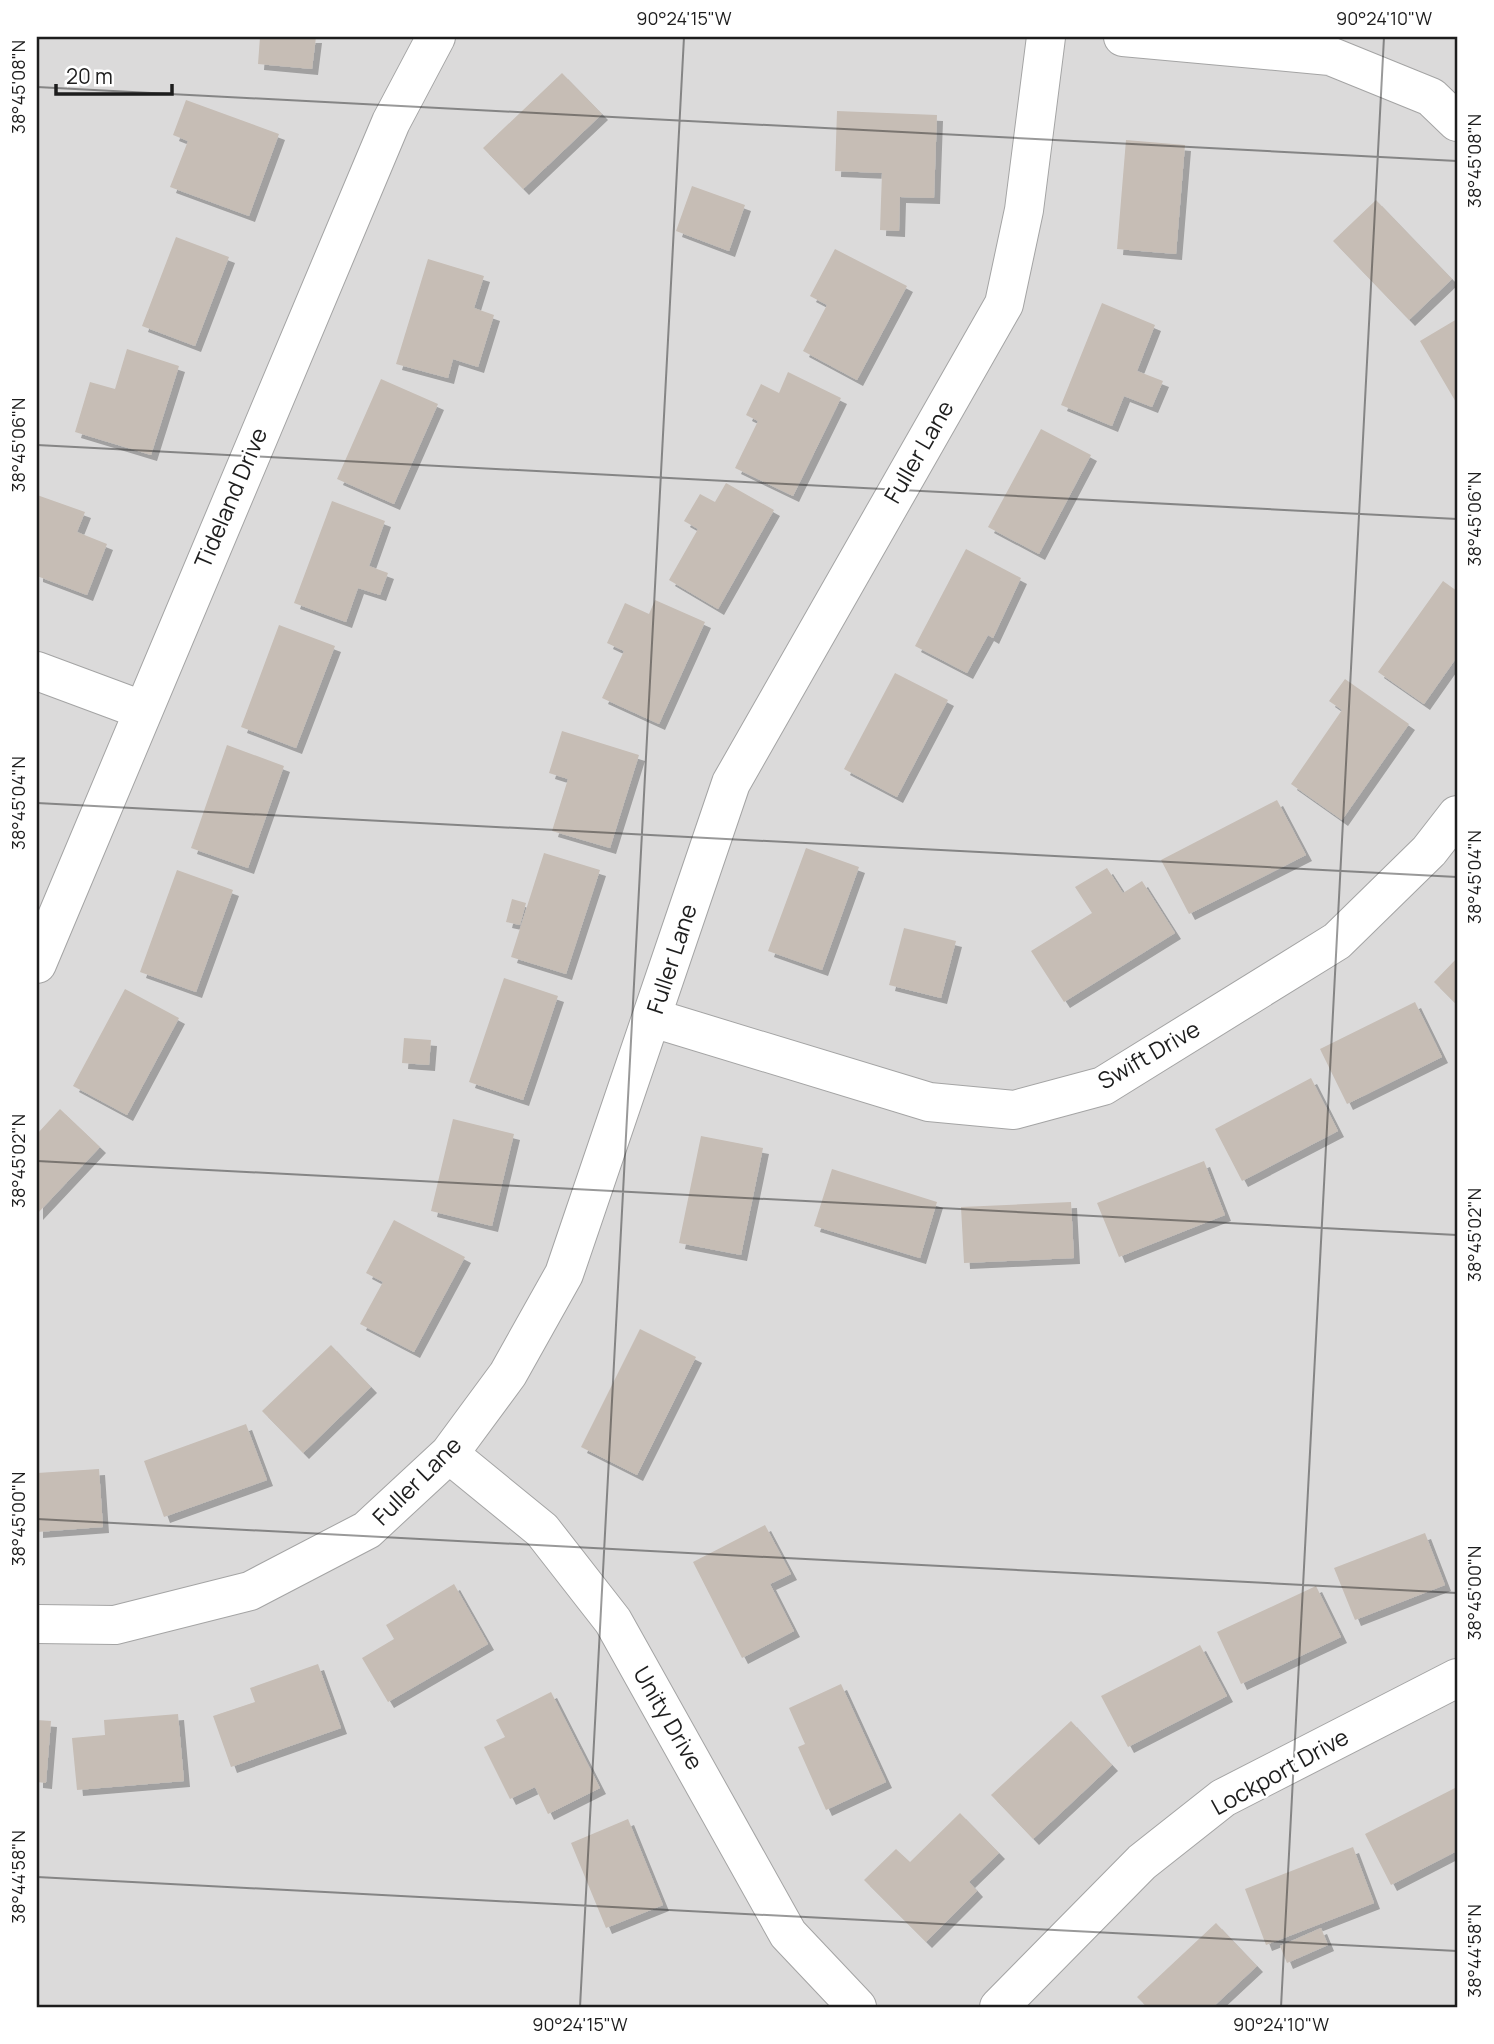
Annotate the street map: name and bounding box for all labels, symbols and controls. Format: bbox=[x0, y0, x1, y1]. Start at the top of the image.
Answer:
text: 90°24'15"W bbox=[636, 6, 732, 30]
text: 90°24'10"W bbox=[1336, 6, 1432, 30]
text: 38°45'08"N bbox=[6, 40, 30, 134]
scale bar bbox=[56, 52, 172, 96]
text: 20 m bbox=[66, 62, 113, 90]
text: 38°45'08"N bbox=[1462, 114, 1486, 208]
street label: Fuller Lane bbox=[876, 394, 960, 509]
text: 38°45'06"N bbox=[6, 398, 30, 492]
street label: Tideland Drive bbox=[186, 422, 274, 573]
text: 38°45'06"N bbox=[1462, 472, 1486, 566]
text: 38°45'04"N bbox=[6, 756, 30, 850]
text: 38°45'04"N bbox=[1462, 830, 1486, 924]
street label: Fuller Lane bbox=[638, 900, 704, 1018]
street label: Swift Drive bbox=[1092, 1012, 1205, 1096]
text: 38°45'02"N bbox=[6, 1114, 30, 1208]
text: 38°45'02"N bbox=[1462, 1188, 1486, 1282]
street label: Fuller Lane bbox=[365, 1429, 468, 1532]
text: 38°45'00"N bbox=[6, 1472, 30, 1566]
text: 38°45'00"N bbox=[1462, 1546, 1486, 1640]
street label: Unity Drive bbox=[626, 1660, 711, 1775]
street label: Lockport Drive bbox=[1205, 1720, 1354, 1822]
text: 38°44'58"N bbox=[6, 1830, 30, 1924]
text: 38°44'58"N bbox=[1462, 1904, 1486, 1998]
text: 90°24'15"W bbox=[532, 2012, 628, 2036]
text: 90°24'10"W bbox=[1233, 2012, 1329, 2036]

